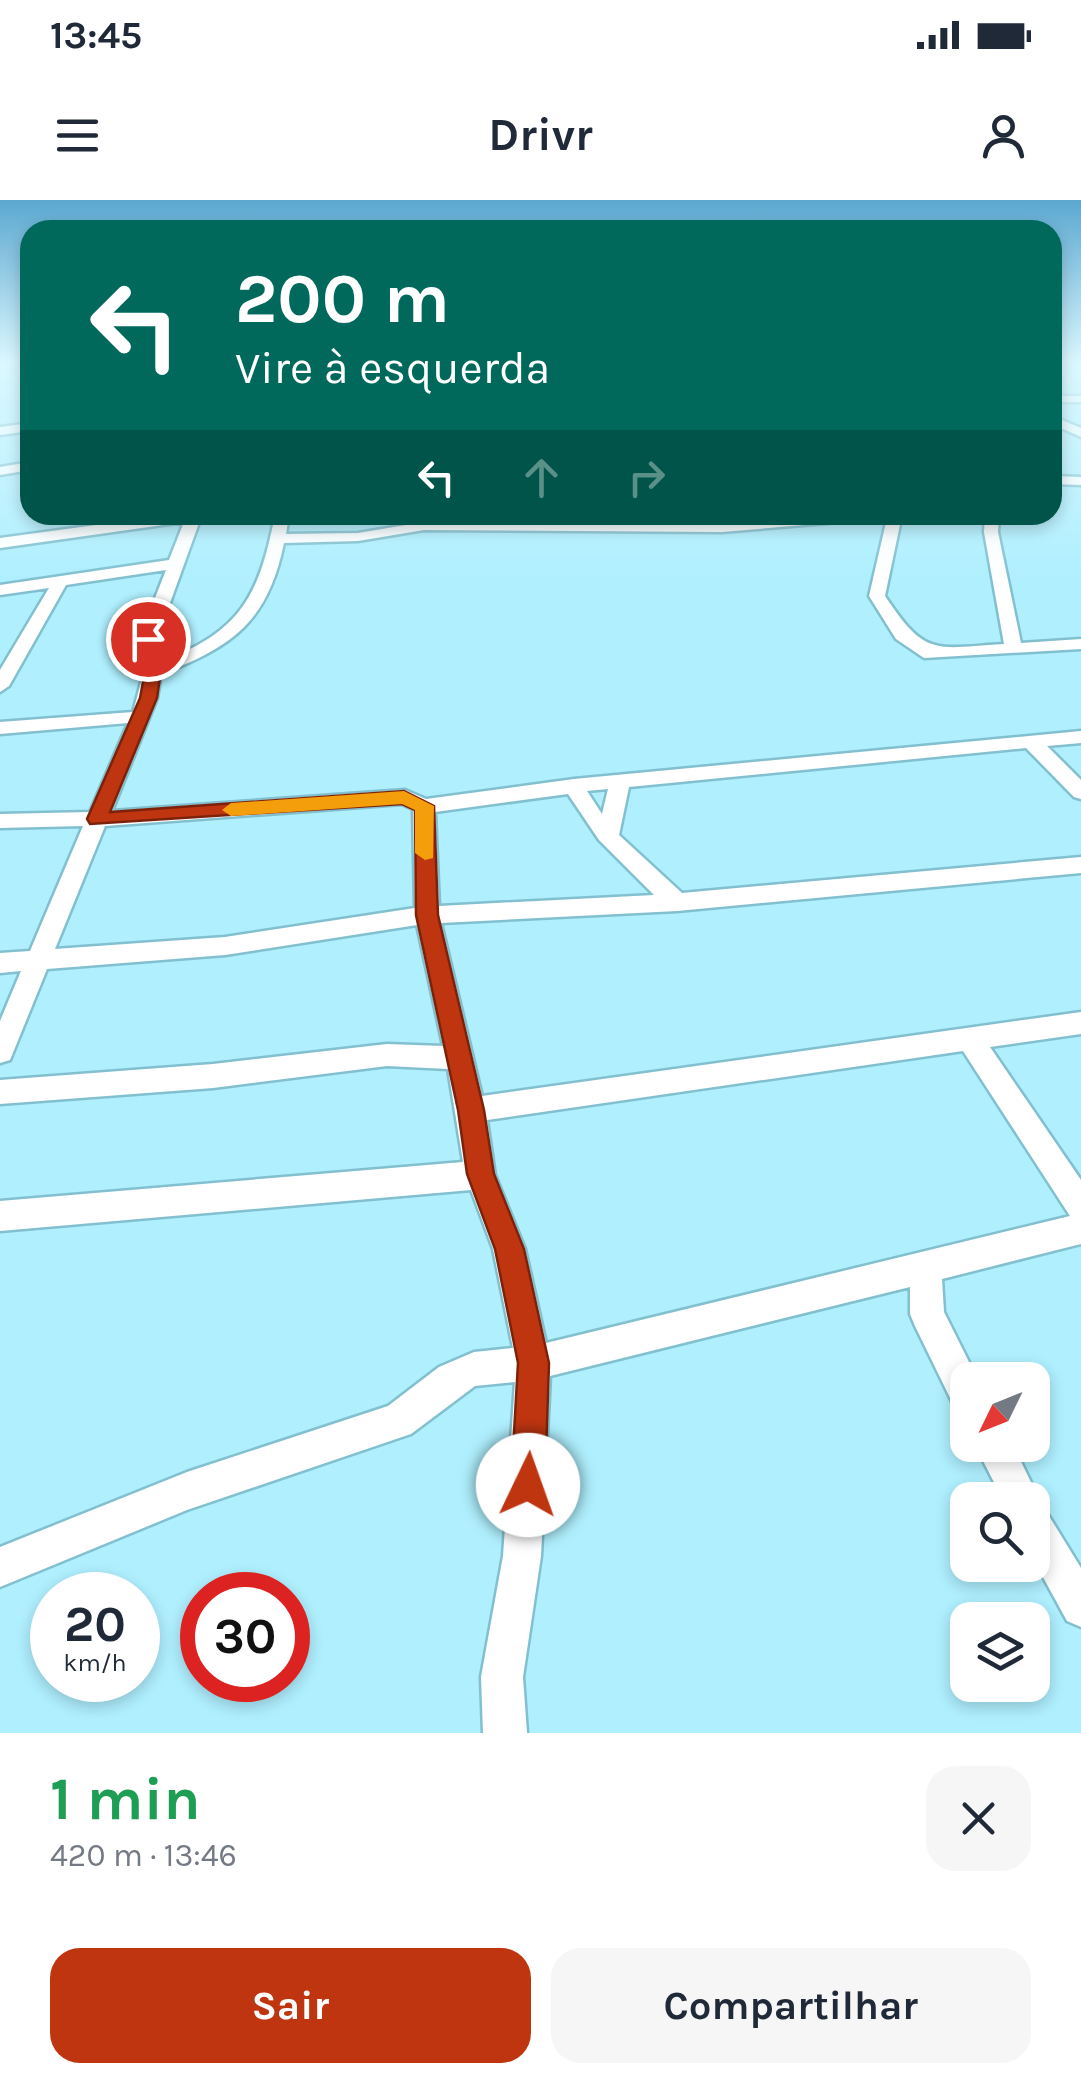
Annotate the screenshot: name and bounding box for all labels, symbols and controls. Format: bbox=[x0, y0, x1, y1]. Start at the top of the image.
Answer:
text: 13:45 bbox=[50, 13, 142, 58]
icon: menu bbox=[50, 108, 105, 163]
icon: person bbox=[976, 108, 1031, 163]
text: Drivr bbox=[488, 109, 593, 161]
text: 200 m bbox=[235, 258, 450, 340]
icon: left bbox=[70, 260, 200, 390]
text: Vire à esquerda bbox=[235, 342, 550, 394]
icon: left bbox=[409, 450, 464, 505]
icon: ahead bbox=[514, 450, 569, 505]
icon: right bbox=[619, 450, 674, 505]
pin bbox=[106, 597, 191, 682]
icon: arrive bbox=[121, 612, 176, 667]
north arrow bbox=[950, 1362, 1050, 1462]
map controls bbox=[950, 1362, 1050, 1702]
position arrow bbox=[476, 1433, 580, 1537]
button: search bbox=[950, 1482, 1050, 1582]
speed limit sign: 30 bbox=[180, 1572, 310, 1702]
text: 20 bbox=[64, 1595, 126, 1654]
button: layers bbox=[950, 1602, 1050, 1702]
text: km/h bbox=[63, 1648, 127, 1677]
text: 1 min bbox=[50, 1764, 201, 1834]
button: close bbox=[926, 1766, 1031, 1871]
text: 420 m · 13:46 bbox=[50, 1837, 237, 1874]
button: Sair bbox=[50, 1948, 531, 2063]
button: Compartilhar bbox=[551, 1948, 1031, 2063]

